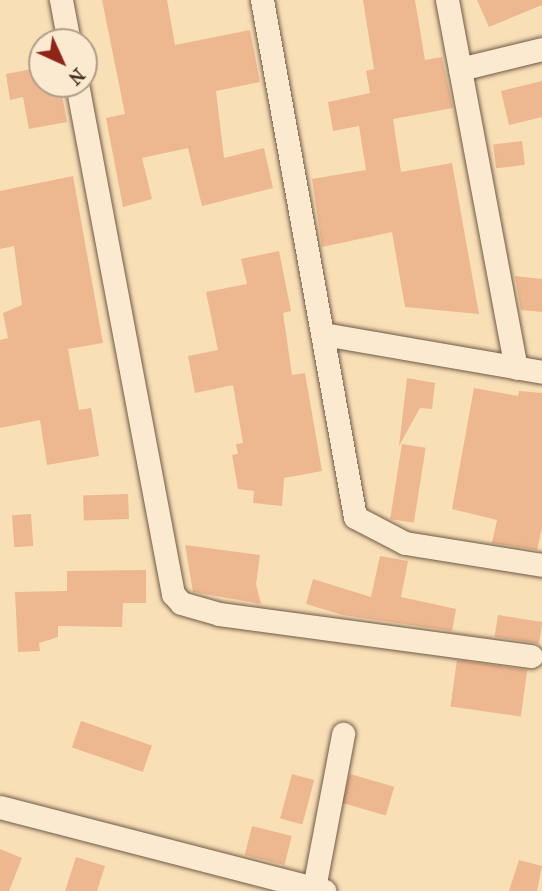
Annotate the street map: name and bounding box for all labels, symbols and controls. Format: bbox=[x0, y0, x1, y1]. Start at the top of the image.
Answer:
north arrow bbox=[28, 28, 98, 98]
text: N bbox=[64, 64, 89, 89]

